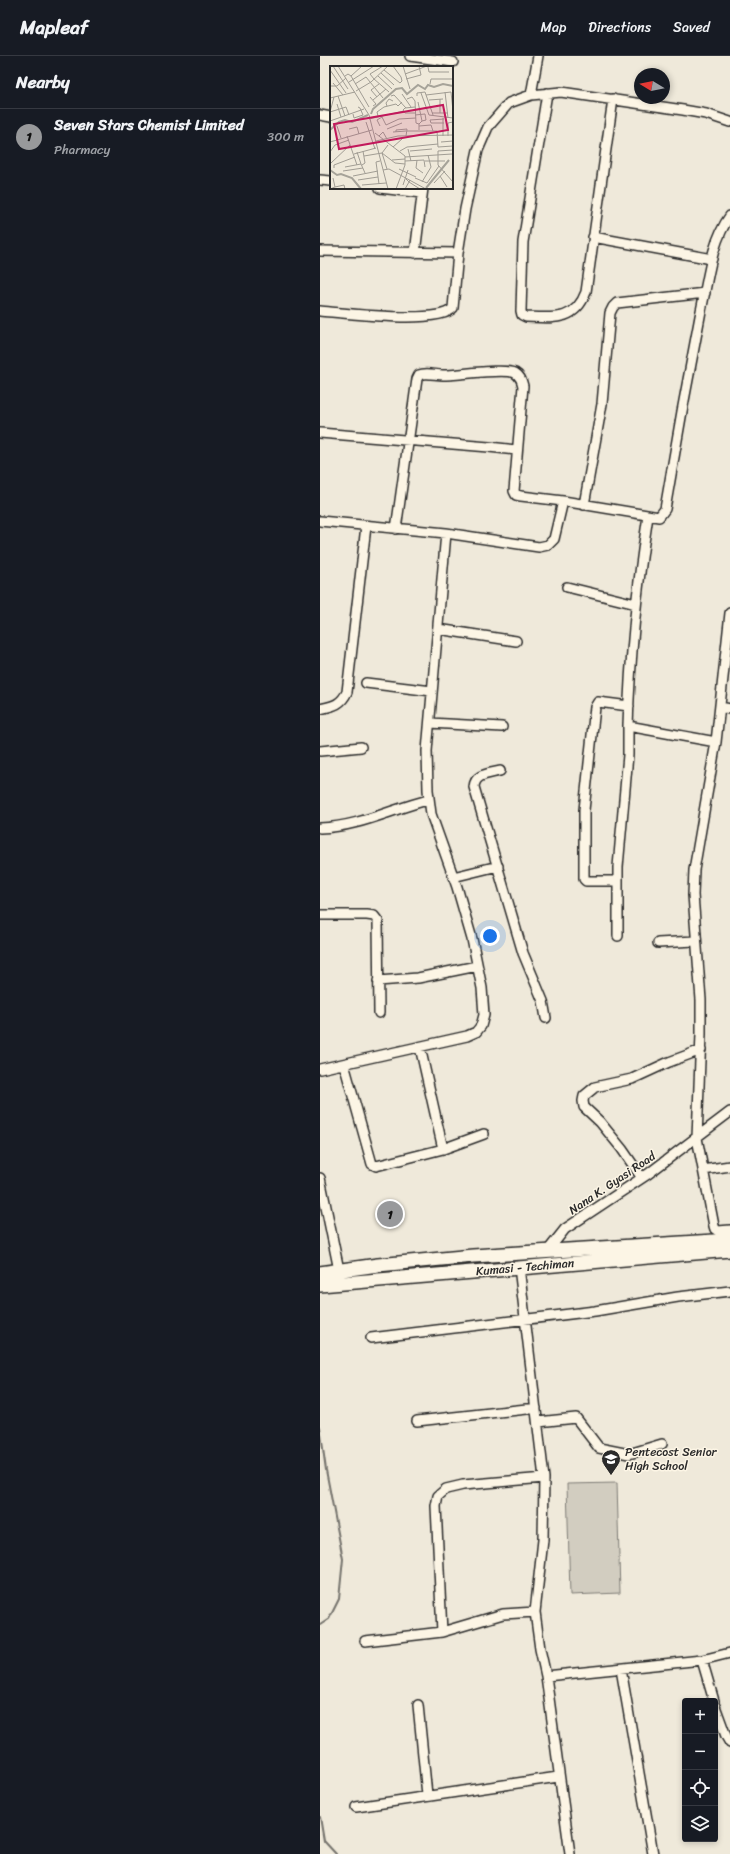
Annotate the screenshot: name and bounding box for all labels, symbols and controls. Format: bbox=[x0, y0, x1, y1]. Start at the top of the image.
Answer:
text: Mapleaf bbox=[20, 11, 88, 44]
text: Map bbox=[540, 15, 566, 40]
text: Directions bbox=[588, 15, 651, 40]
text: Saved bbox=[673, 15, 710, 40]
inset map bbox=[330, 66, 453, 189]
text: Nearby bbox=[16, 67, 70, 97]
north arrow bbox=[634, 68, 670, 104]
text: Seven Stars Chemist Limited bbox=[54, 112, 244, 138]
text: 1 bbox=[26, 125, 32, 148]
text: 300 m bbox=[267, 125, 304, 148]
text: Pharmacy bbox=[54, 138, 110, 161]
your location bbox=[480, 926, 500, 946]
street label: Nana K. Gyasi Road bbox=[564, 1145, 661, 1220]
pin: 1 bbox=[377, 1199, 403, 1229]
street label: Kumasi - Techiman bbox=[475, 1252, 576, 1282]
place label: Pentecost Senior High School bbox=[625, 1441, 718, 1477]
school or university icon: Pentecost Senior High School bbox=[600, 1448, 622, 1476]
map controls bbox=[682, 1698, 718, 1842]
button: + bbox=[682, 1698, 718, 1734]
button: − bbox=[682, 1734, 718, 1770]
button: locate bbox=[682, 1770, 718, 1806]
button: layers bbox=[682, 1806, 718, 1842]

